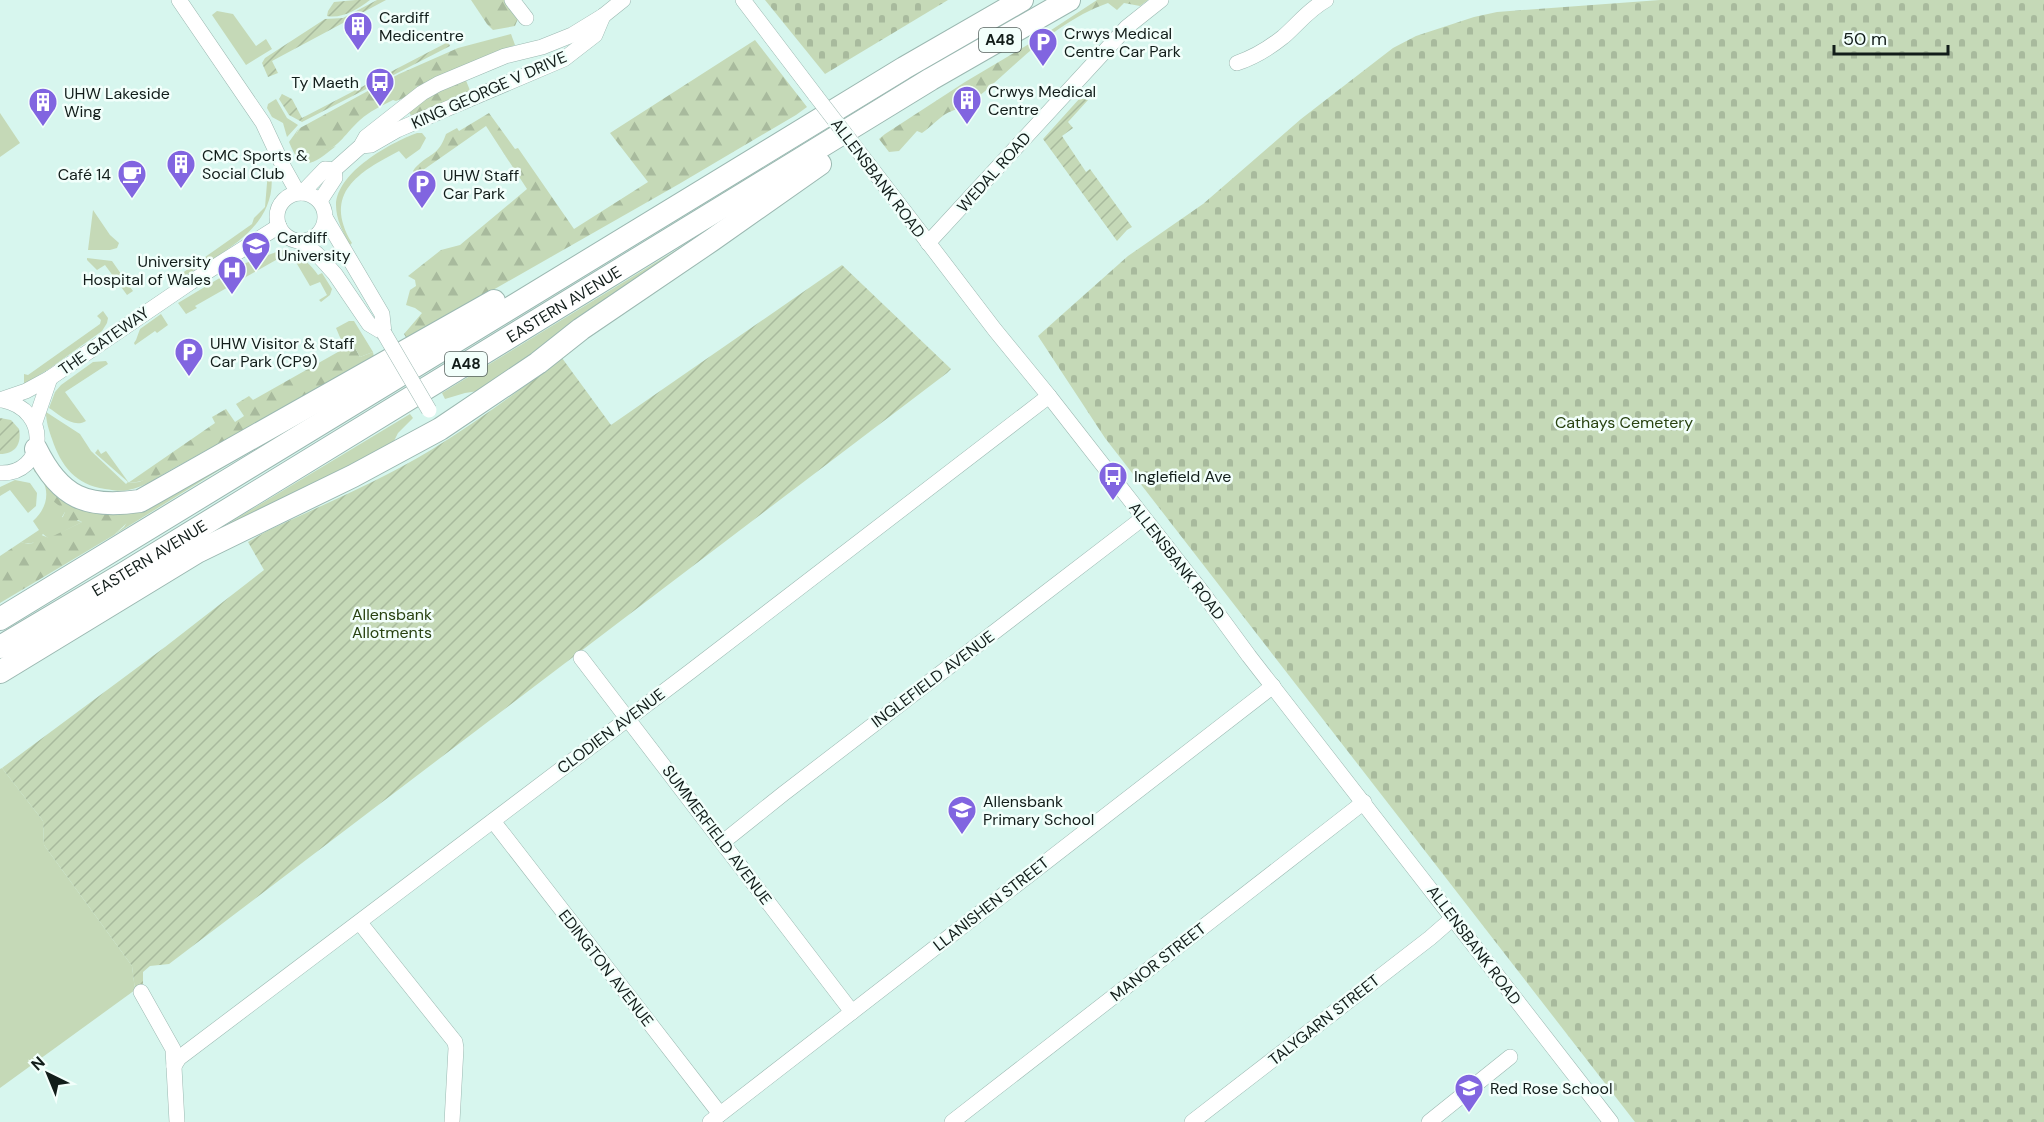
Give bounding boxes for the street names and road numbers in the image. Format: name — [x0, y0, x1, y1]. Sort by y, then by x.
road number: A48 — [979, 28, 1021, 52]
street label: KING GEORGE V DRIVE — [408, 46, 570, 134]
street label: ALLENSBANK ROAD — [826, 114, 930, 242]
street label: WEDAL ROAD — [952, 128, 1036, 216]
street label: EASTERN AVENUE — [502, 261, 625, 347]
street label: THE GATEWAY — [55, 302, 153, 380]
road number: A48 — [445, 352, 487, 376]
street label: ALLENSBANK ROAD — [1124, 498, 1230, 624]
street label: EASTERN AVENUE — [88, 515, 211, 601]
street label: INGLEFIELD AVENUE — [867, 626, 999, 732]
street label: CLODIEN AVENUE — [553, 684, 669, 778]
street label: SUMMERFIELD AVENUE — [658, 761, 776, 909]
street label: LLANISHEN STREET — [929, 852, 1053, 956]
street label: ALLENSBANK ROAD — [1422, 881, 1526, 1009]
street label: EDINGTON AVENUE — [554, 905, 658, 1031]
street label: MANOR STREET — [1106, 918, 1210, 1006]
street label: TALYGARN STREET — [1264, 970, 1384, 1070]

